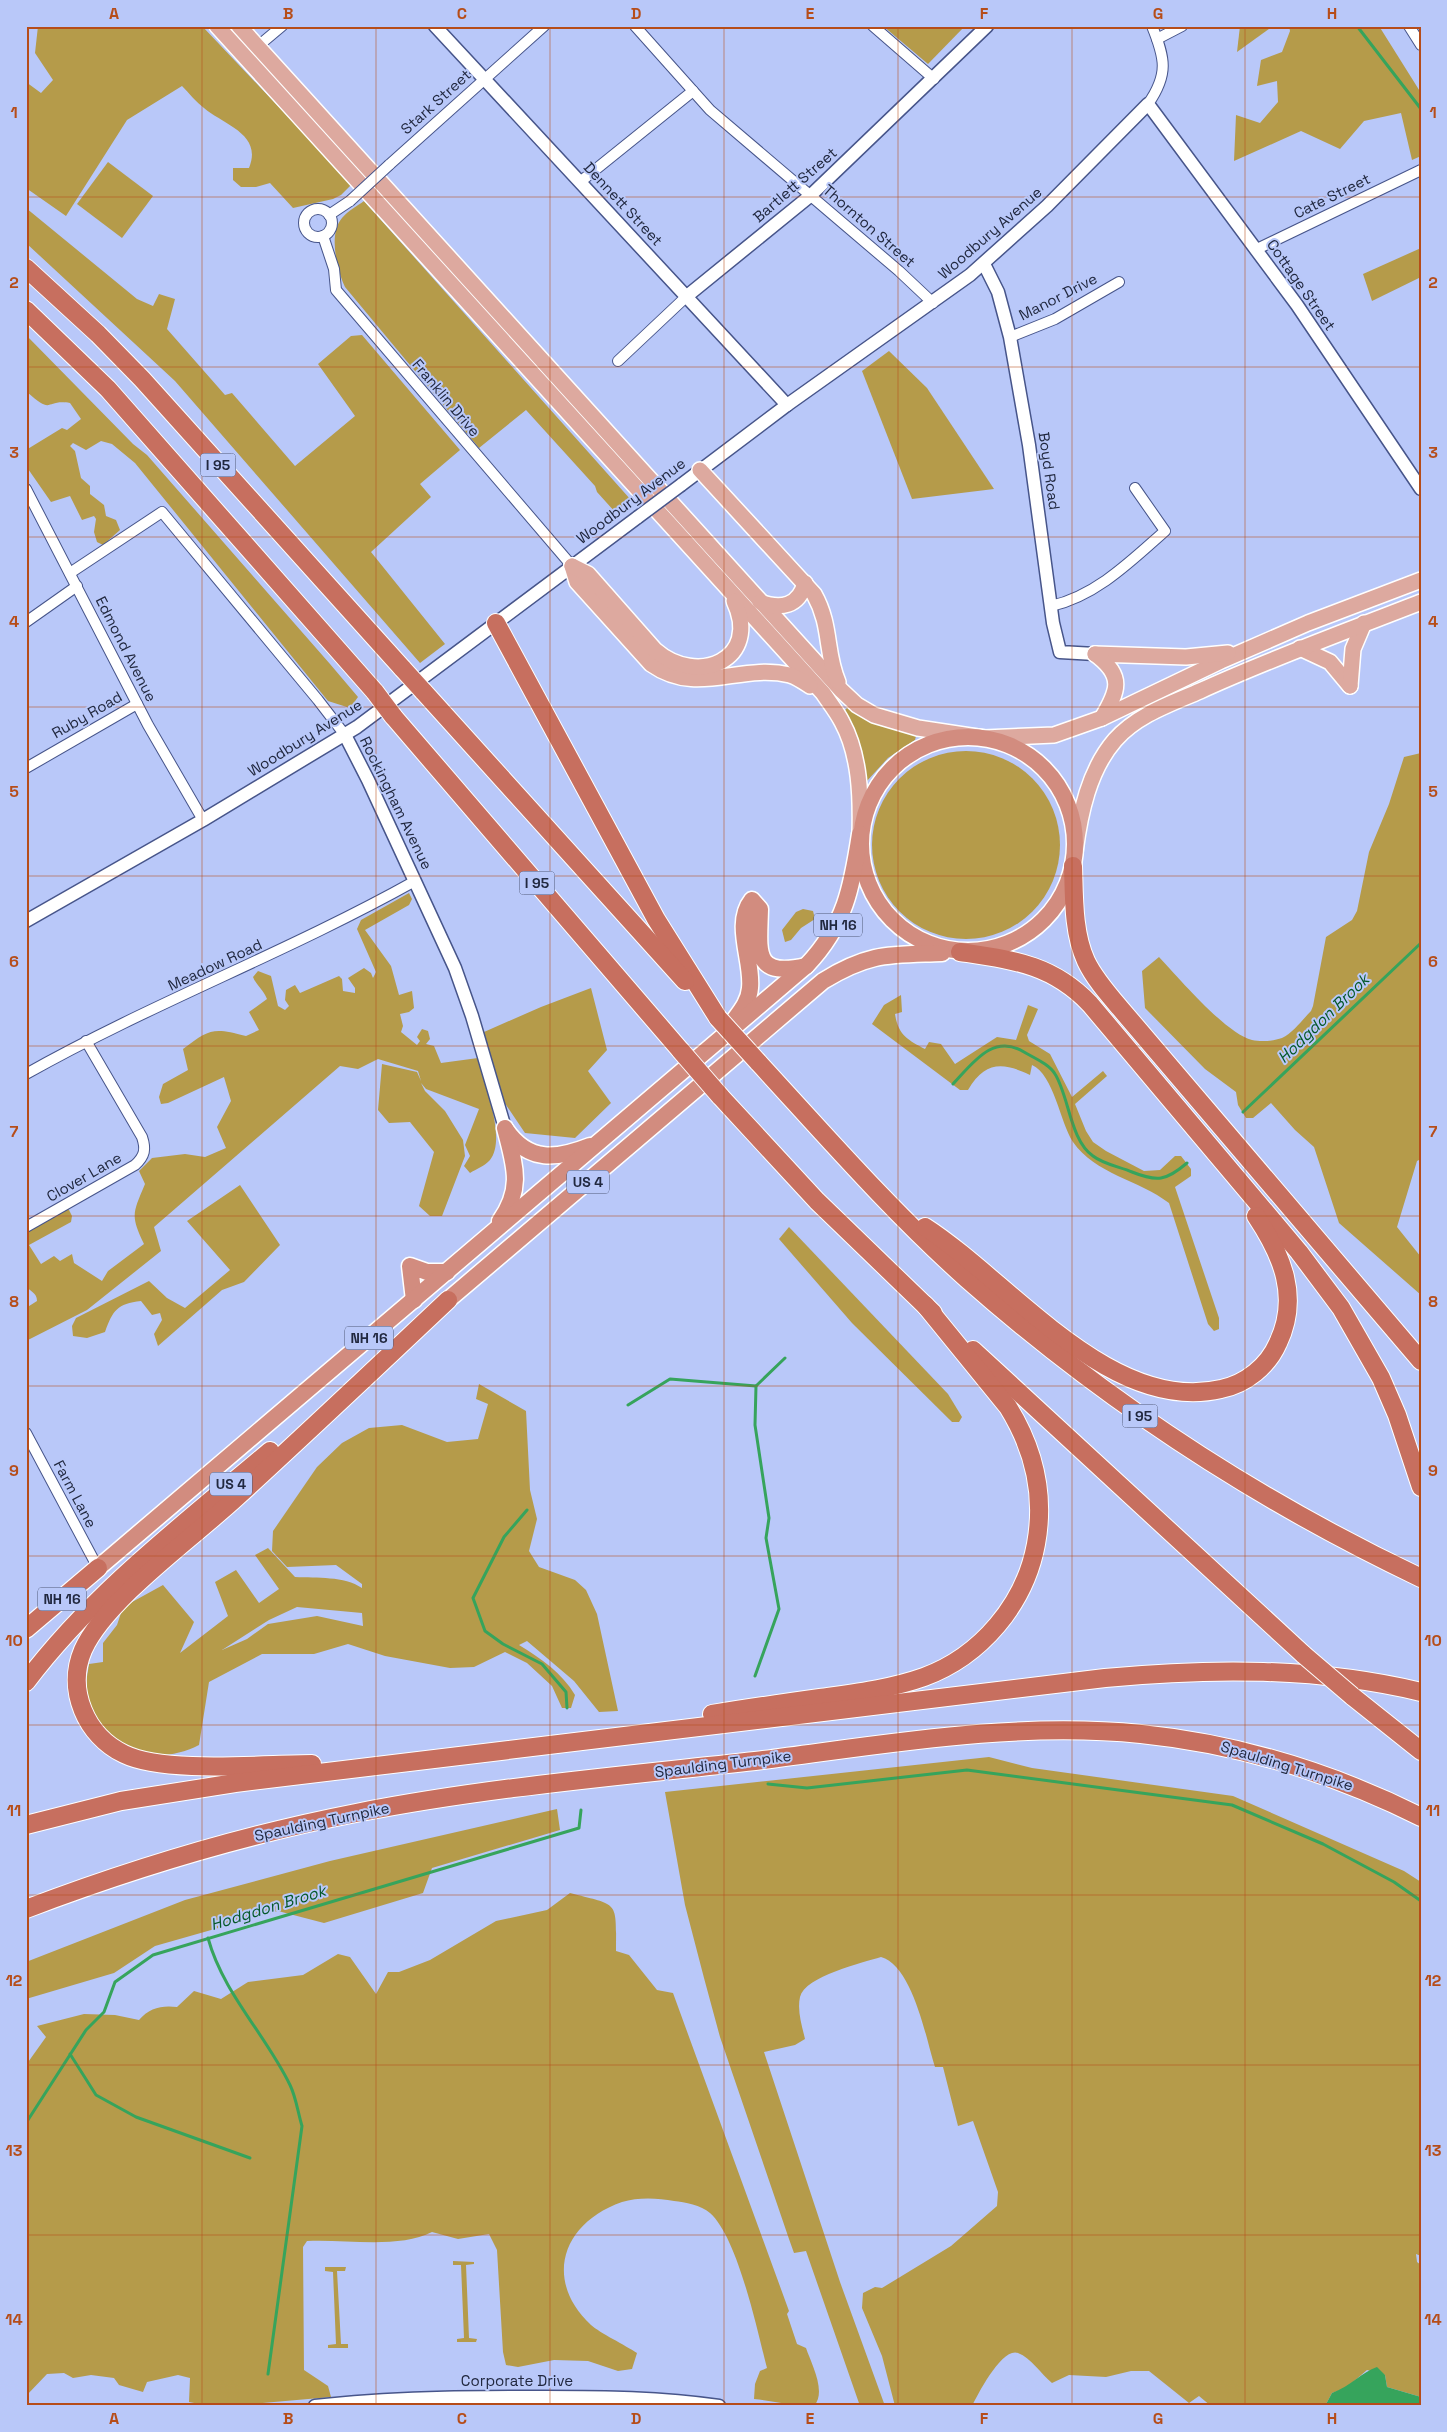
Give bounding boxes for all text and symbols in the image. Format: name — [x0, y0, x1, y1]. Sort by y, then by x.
text: A — [109, 3, 119, 24]
text: B — [283, 3, 293, 24]
text: C — [457, 3, 467, 24]
text: D — [631, 3, 641, 24]
text: E — [806, 3, 815, 24]
text: F — [980, 3, 989, 24]
text: G — [1153, 3, 1163, 24]
text: H — [1327, 3, 1337, 24]
street label: Stark Street — [397, 65, 475, 138]
text: 1 — [10, 102, 18, 123]
text: 1 — [1429, 102, 1437, 123]
street label: Bartlett Street — [749, 143, 841, 226]
street label: Dennett Street — [580, 158, 667, 250]
street label: Cate Street — [1290, 169, 1373, 222]
street label: Thornton Street — [819, 180, 920, 271]
street label: Woodbury Avenue — [934, 182, 1046, 283]
street label: Cottage Street — [1263, 235, 1340, 334]
street label: Manor Drive — [1015, 269, 1100, 324]
text: 2 — [9, 272, 19, 293]
text: 2 — [1428, 272, 1438, 293]
street label: Franklin Drive — [408, 355, 485, 441]
street label: Boyd Road — [1035, 431, 1064, 511]
text: 3 — [9, 442, 19, 463]
text: 3 — [1428, 442, 1438, 463]
street label: Woodbury Avenue — [572, 453, 689, 548]
road number: I 95 — [200, 454, 236, 476]
street label: Edmond Avenue — [92, 593, 161, 705]
text: 4 — [9, 611, 19, 632]
text: 4 — [1428, 611, 1438, 632]
street label: Ruby Road — [48, 687, 125, 742]
street label: Woodbury Avenue — [244, 695, 366, 780]
street label: Rockingham Avenue — [356, 733, 437, 872]
text: 5 — [9, 781, 19, 802]
text: 5 — [1428, 781, 1438, 802]
road number: I 95 — [520, 871, 554, 894]
road number: NH 16 — [814, 914, 862, 936]
street label: Meadow Road — [165, 934, 265, 995]
text: 6 — [9, 951, 19, 972]
text: 6 — [1428, 951, 1438, 972]
water label: Hodgdon Brook — [1273, 968, 1375, 1068]
text: 7 — [10, 1121, 19, 1142]
text: 7 — [1429, 1121, 1438, 1142]
street label: Clover Lane — [43, 1147, 125, 1206]
road number: US 4 — [567, 1170, 609, 1194]
text: 8 — [9, 1291, 19, 1312]
text: 8 — [1428, 1291, 1438, 1312]
road number: NH 16 — [345, 1326, 393, 1350]
road number: I 95 — [1122, 1404, 1158, 1428]
street label: Farm Lane — [50, 1457, 101, 1531]
text: 9 — [9, 1460, 19, 1481]
text: 9 — [1428, 1460, 1438, 1481]
road number: US 4 — [210, 1472, 252, 1496]
road number: NH 16 — [38, 1588, 86, 1610]
text: 10 — [5, 1630, 23, 1651]
text: 10 — [1424, 1630, 1442, 1651]
street label: Spaulding Turnpike — [1219, 1736, 1356, 1795]
street label: Spaulding Turnpike — [654, 1746, 792, 1781]
street label: Spaulding Turnpike — [253, 1798, 391, 1845]
text: 11 — [7, 1800, 21, 1821]
text: 11 — [1426, 1800, 1440, 1821]
water label: Hodgdon Brook — [208, 1879, 331, 1935]
text: 12 — [6, 1970, 22, 1991]
text: 12 — [1425, 1970, 1441, 1991]
text: 13 — [6, 2140, 23, 2161]
text: 13 — [1425, 2140, 1442, 2161]
text: 14 — [5, 2309, 23, 2330]
text: 14 — [1424, 2309, 1442, 2330]
street label: Corporate Drive — [461, 2371, 573, 2390]
text: A — [109, 2408, 119, 2429]
text: B — [283, 2408, 293, 2429]
text: C — [457, 2408, 467, 2429]
text: D — [631, 2408, 641, 2429]
text: E — [806, 2408, 815, 2429]
text: F — [980, 2408, 989, 2429]
text: G — [1153, 2408, 1163, 2429]
text: H — [1327, 2408, 1337, 2429]

